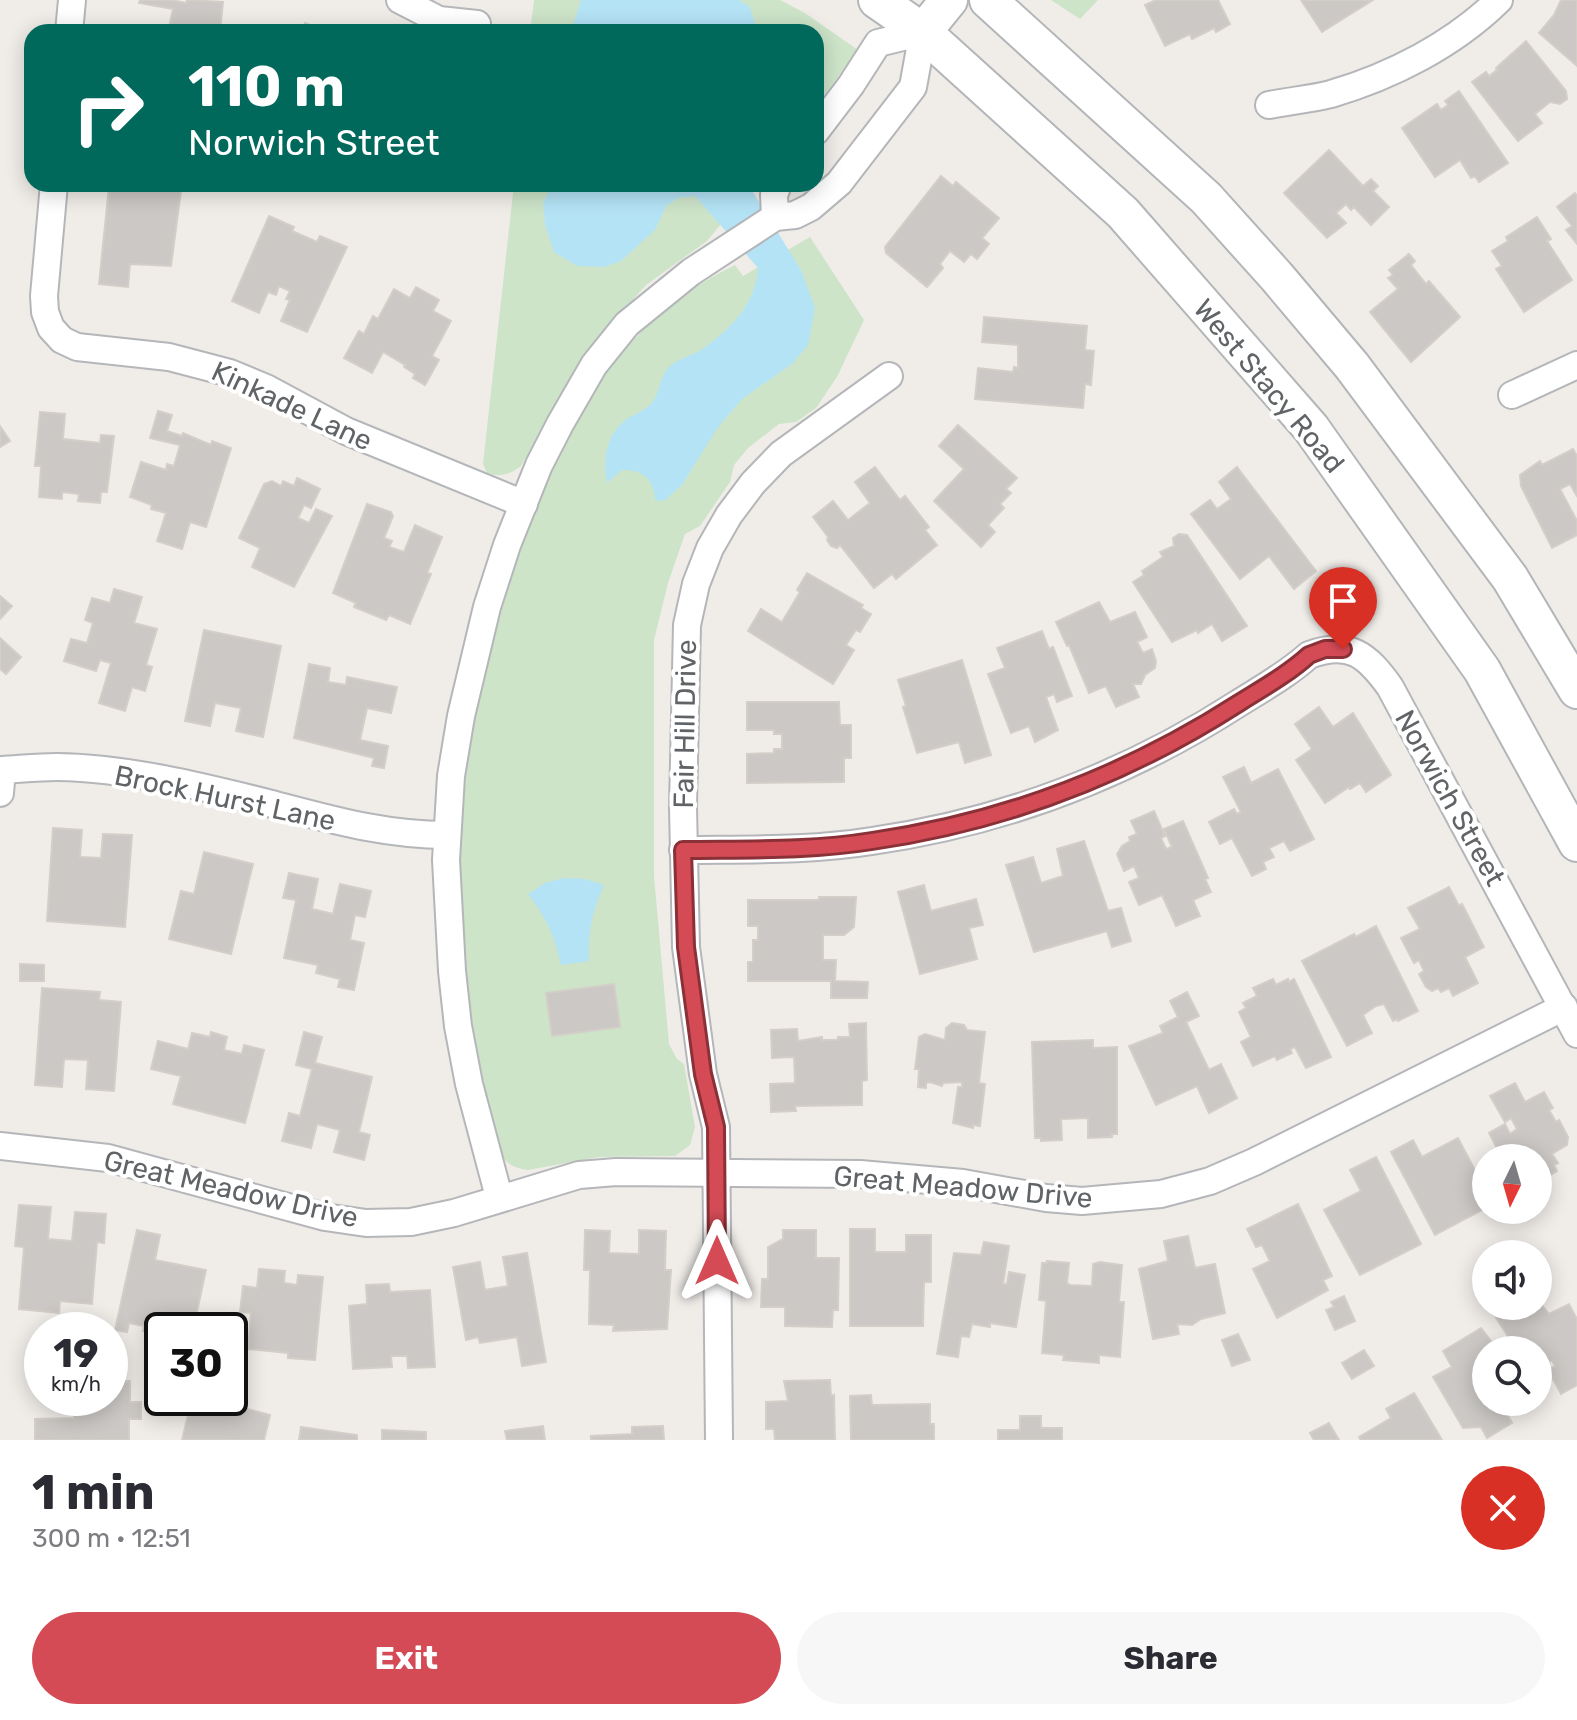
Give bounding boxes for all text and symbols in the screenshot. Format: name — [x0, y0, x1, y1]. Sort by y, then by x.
text: 110 m — [188, 54, 345, 120]
icon: right — [56, 56, 160, 160]
text: Norwich Street — [188, 121, 440, 164]
street label: West Stacy Road — [1187, 293, 1351, 479]
street label: Kinkade Lane — [207, 354, 377, 458]
pin — [1309, 567, 1377, 649]
icon: arrive — [1321, 579, 1365, 623]
street label: Fair Hill Drive — [667, 639, 703, 809]
street label: Norwich Street — [1388, 704, 1512, 892]
street label: Brock Hurst Lane — [111, 758, 339, 838]
street label: Great Meadow Drive — [101, 1144, 361, 1234]
north arrow — [1472, 1144, 1552, 1224]
map controls — [1472, 1144, 1552, 1416]
street label: Great Meadow Drive — [832, 1159, 1094, 1215]
position arrow — [675, 1219, 759, 1303]
button: sound — [1472, 1240, 1552, 1320]
speed limit sign: 30 — [144, 1312, 248, 1416]
text: 19 — [53, 1330, 99, 1377]
button: search — [1472, 1336, 1552, 1416]
text: km/h — [51, 1372, 101, 1396]
text: 1 min — [32, 1464, 155, 1521]
button: close — [1461, 1466, 1545, 1550]
text: 300 m · 12:51 — [32, 1523, 191, 1554]
button: Exit — [32, 1612, 781, 1704]
button: Share — [797, 1612, 1545, 1704]

